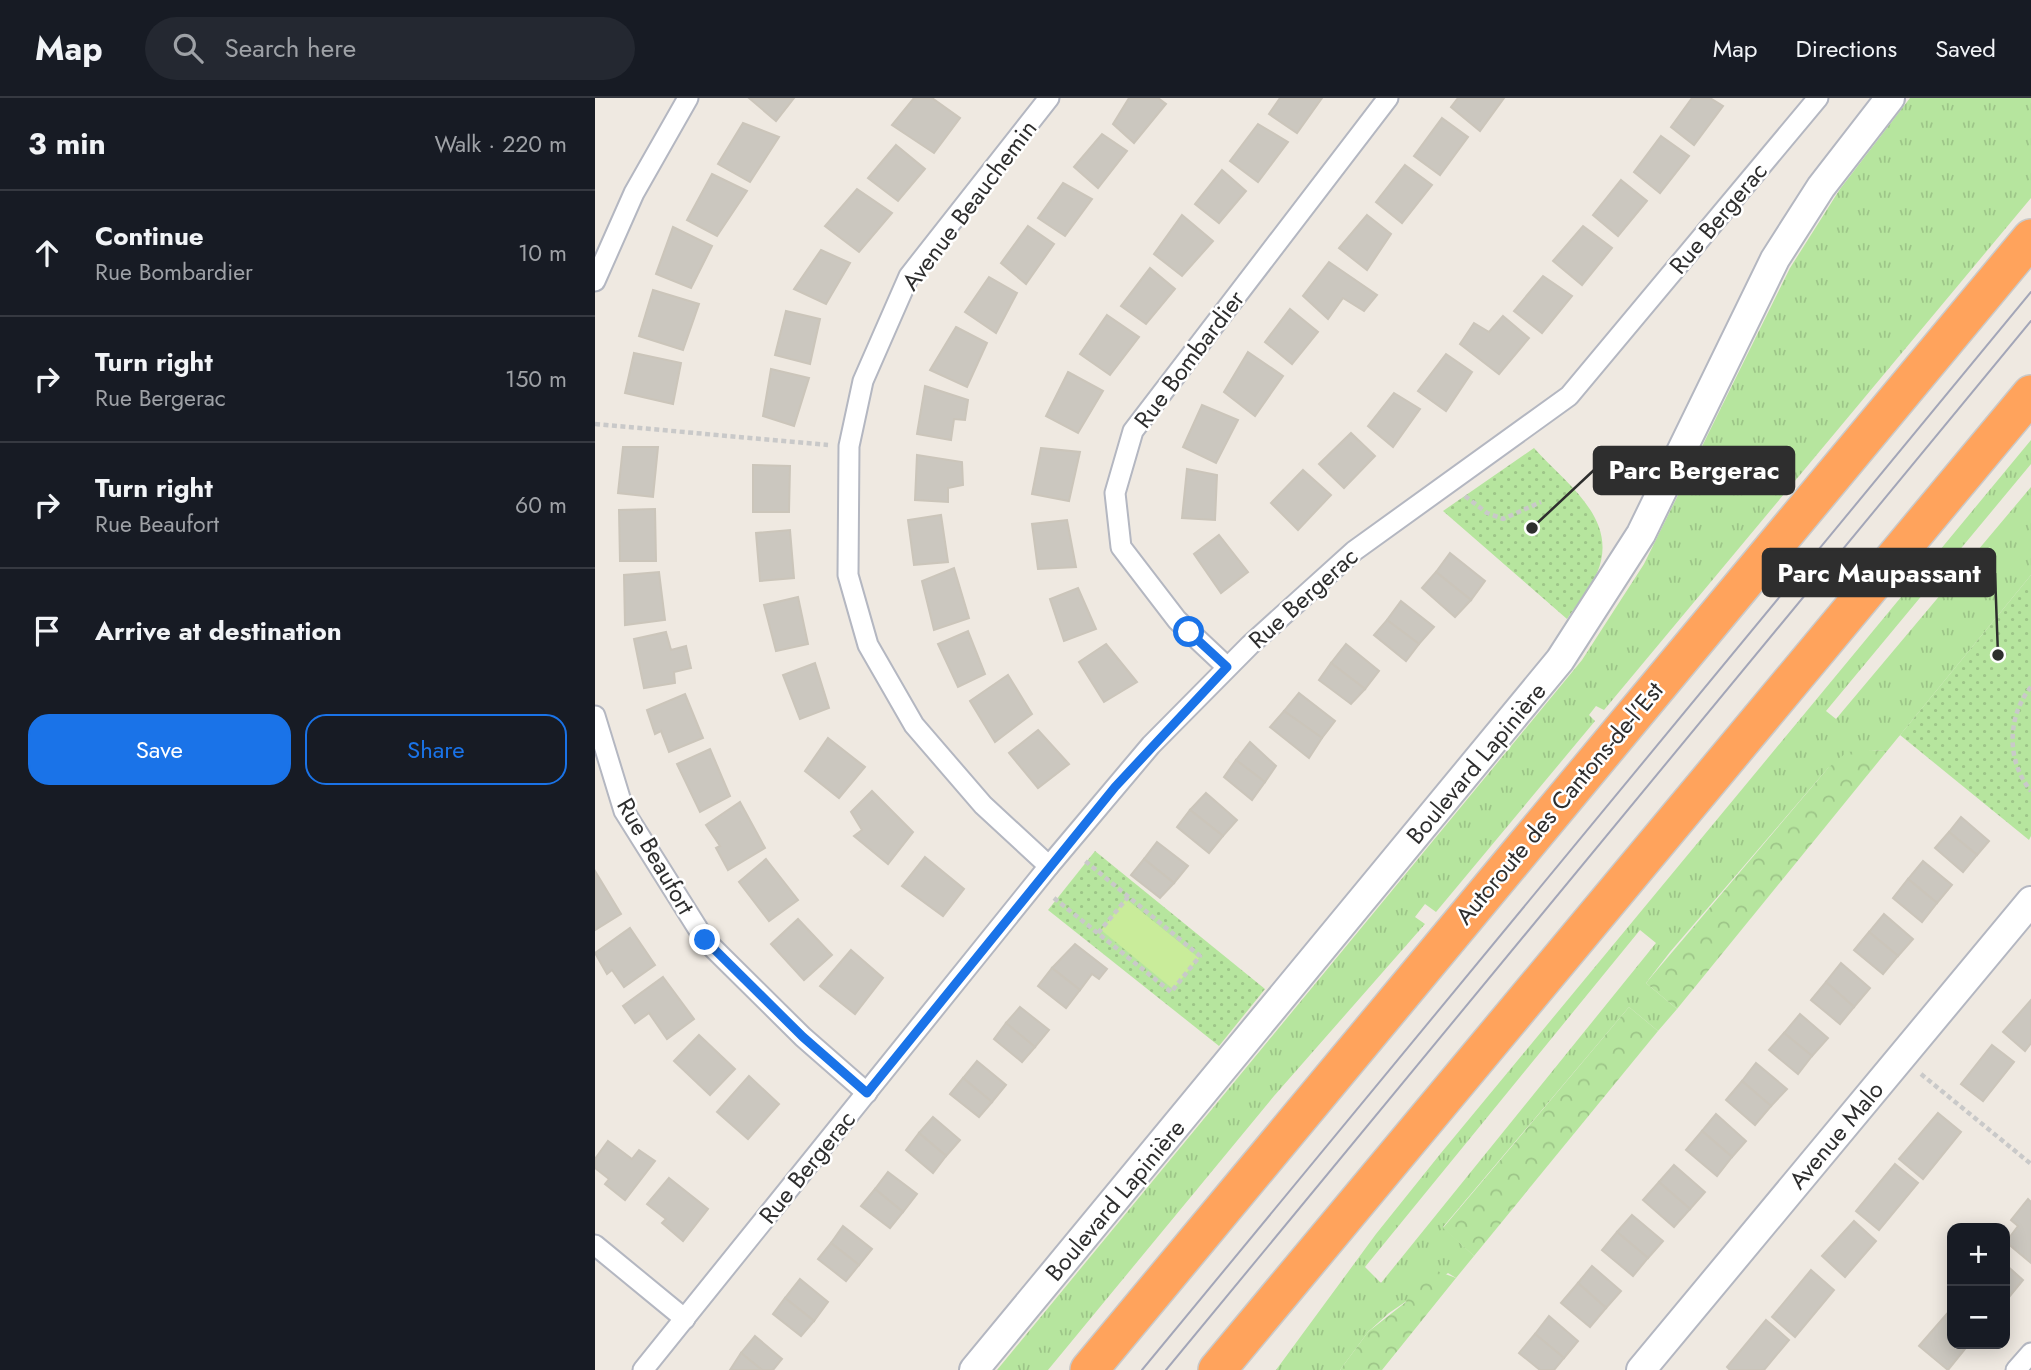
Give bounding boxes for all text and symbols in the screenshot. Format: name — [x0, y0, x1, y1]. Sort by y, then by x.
search box — [145, 17, 635, 80]
text: Map — [35, 25, 103, 72]
icon: search — [169, 29, 207, 67]
text: Search here — [225, 29, 356, 67]
text: Map — [1713, 31, 1758, 66]
text: Directions — [1796, 31, 1897, 66]
text: Saved — [1935, 31, 1996, 66]
street label: Avenue Beauchemin — [893, 112, 1045, 298]
text: 3 min — [28, 122, 106, 165]
text: Walk · 220 m — [435, 127, 567, 161]
street label: Rue Bergerac — [1661, 154, 1775, 282]
text: Continue — [95, 217, 204, 255]
icon: ahead — [28, 234, 66, 272]
text: 10 m — [518, 236, 567, 270]
text: Rue Bombardier — [95, 255, 253, 289]
street label: Rue Bombardier — [1125, 282, 1253, 435]
text: Turn right — [95, 343, 213, 381]
icon: right — [28, 360, 66, 398]
text: 150 m — [505, 362, 567, 396]
text: Rue Bergerac — [95, 381, 226, 415]
callout: Parc Bergerac — [1594, 447, 1794, 494]
text: Parc Bergerac — [1608, 451, 1780, 489]
text: Turn right — [95, 469, 213, 507]
icon: right — [28, 486, 66, 524]
text: 60 m — [515, 488, 567, 522]
text: Rue Beaufort — [95, 507, 219, 541]
street label: Rue Bergerac — [1241, 539, 1365, 657]
callout: Parc Maupassant — [1763, 549, 1995, 596]
text: Parc Maupassant — [1777, 554, 1981, 592]
icon: arrive — [28, 612, 66, 650]
text: Arrive at destination — [95, 612, 342, 650]
route start — [1173, 616, 1204, 647]
street label: Autoroute des Cantons-de-l'Est — [1447, 674, 1671, 932]
street label: Boulevard Lapinière — [1398, 675, 1554, 851]
button: Save — [28, 714, 291, 785]
button: Share — [305, 714, 567, 785]
street label: Rue Beaufort — [608, 791, 704, 921]
route end — [689, 924, 720, 955]
street label: Avenue Malo — [1780, 1073, 1892, 1197]
street label: Rue Bergerac — [750, 1103, 864, 1231]
street label: Boulevard Lapinière — [1037, 1112, 1193, 1288]
map controls — [1947, 1223, 2010, 1349]
button: + — [1947, 1223, 2010, 1286]
button: − — [1947, 1286, 2010, 1349]

